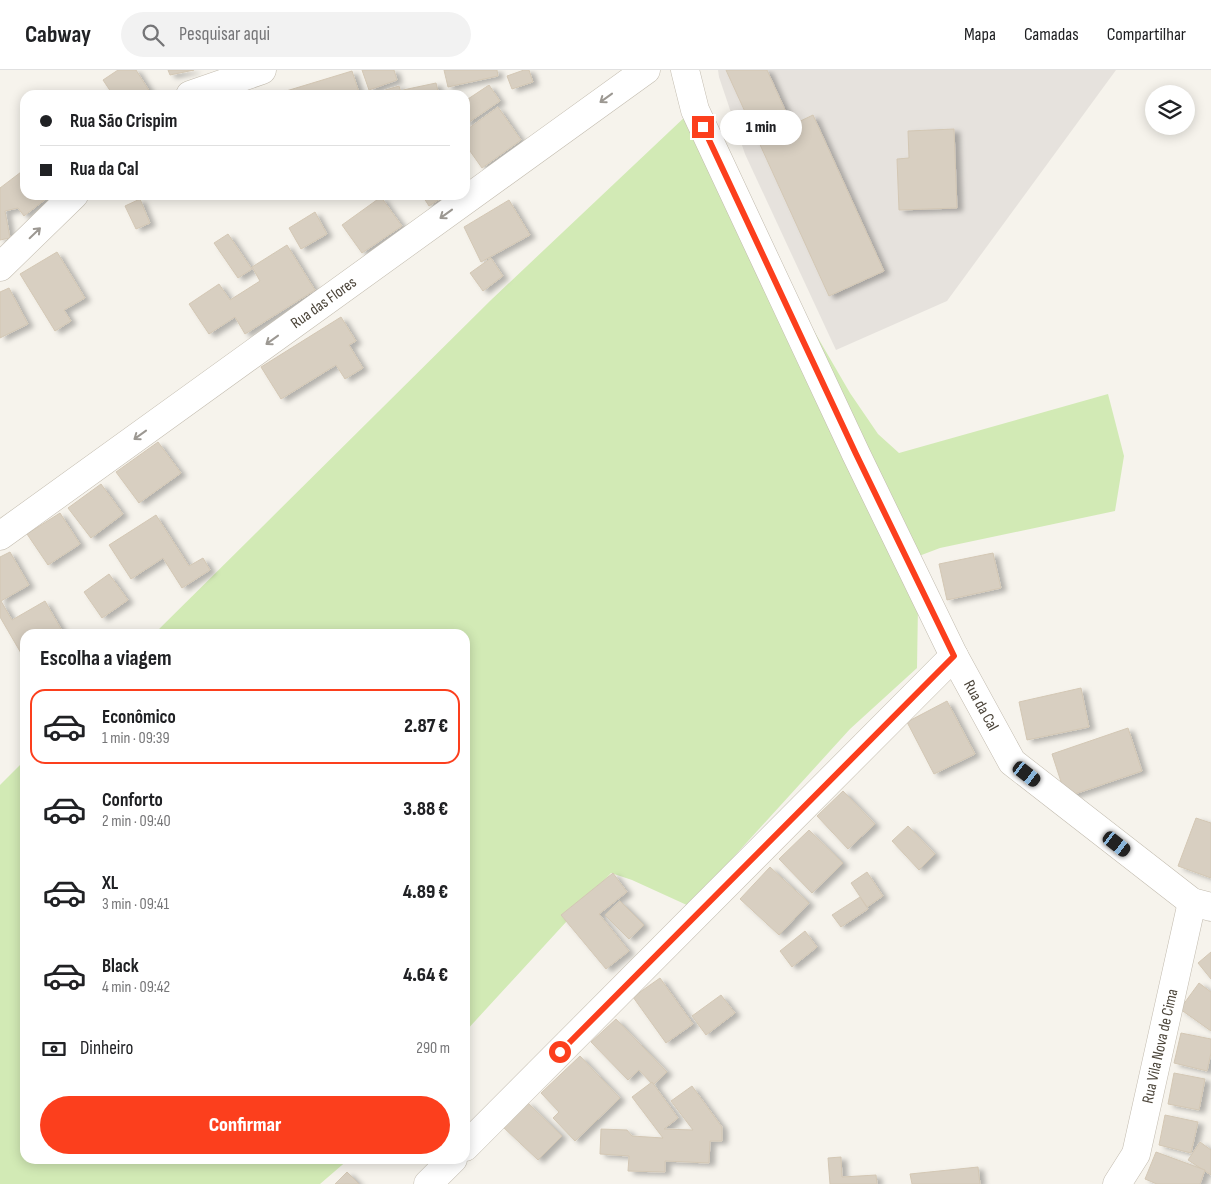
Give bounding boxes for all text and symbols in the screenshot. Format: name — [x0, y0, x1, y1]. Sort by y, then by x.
search box — [121, 12, 471, 57]
text: Cabway — [25, 20, 91, 49]
icon: search — [139, 21, 167, 49]
text: Pesquisar aqui — [179, 23, 270, 46]
text: Mapa — [964, 24, 996, 45]
text: Camadas — [1024, 24, 1079, 45]
text: Compartilhar — [1107, 24, 1186, 45]
map controls — [1145, 85, 1195, 135]
button: layers — [1145, 85, 1195, 135]
one-way arrow — [600, 93, 613, 104]
text: Rua São Crispim — [70, 110, 177, 133]
callout: 1 min — [720, 110, 803, 144]
route end — [692, 116, 714, 138]
text: 1 min — [746, 118, 776, 137]
text: Rua da Cal — [70, 158, 138, 181]
one-way arrow — [439, 209, 453, 219]
one-way arrow — [29, 227, 41, 239]
street label: Rua das Flores — [287, 272, 360, 333]
one-way arrow — [265, 335, 279, 345]
one-way arrow — [134, 430, 147, 441]
text: Escolha a viagem — [40, 645, 172, 672]
street label: Rua da Cal — [960, 677, 1003, 734]
icon: car — [42, 704, 87, 749]
text: Econômico — [102, 706, 176, 729]
text: 2.87 € — [404, 715, 448, 738]
text: 1 min · 09:39 — [102, 729, 170, 748]
car — [1010, 759, 1043, 789]
icon: car — [42, 787, 87, 832]
text: Conforto — [102, 789, 163, 812]
text: 3.88 € — [403, 798, 448, 821]
text: 2 min · 09:40 — [102, 812, 171, 831]
car — [1100, 829, 1133, 859]
icon: car — [42, 870, 87, 915]
text: XL — [102, 872, 118, 895]
text: 4.89 € — [403, 881, 448, 904]
text: 3 min · 09:41 — [102, 895, 169, 914]
icon: car — [42, 953, 87, 998]
text: Black — [102, 955, 139, 978]
text: 4.64 € — [403, 964, 448, 987]
text: 4 min · 09:42 — [102, 978, 170, 997]
street label: Rua Vila Nova de Cima — [1138, 987, 1182, 1105]
icon: cash — [40, 1035, 68, 1063]
text: Dinheiro — [80, 1037, 133, 1060]
text: 290 m — [416, 1039, 450, 1058]
route start — [549, 1041, 571, 1063]
button: Confirmar — [40, 1096, 450, 1154]

